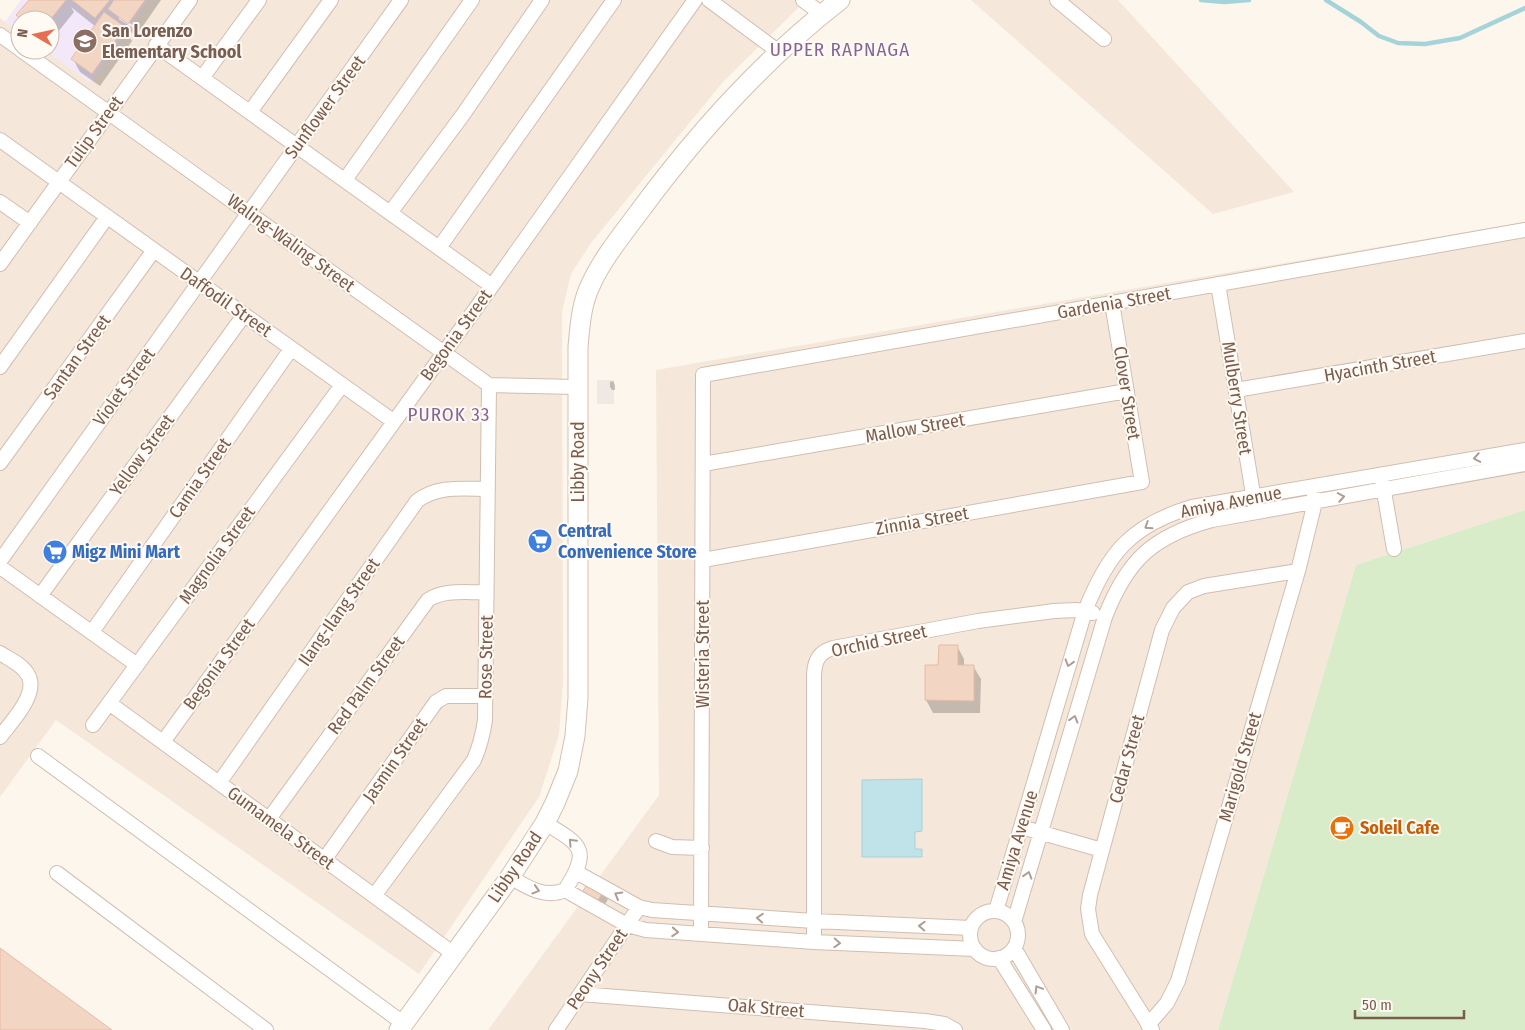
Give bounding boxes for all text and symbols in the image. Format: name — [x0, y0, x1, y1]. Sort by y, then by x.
north arrow — [10, 10, 60, 60]
place label: San Lorenzo Elementary School — [102, 20, 241, 63]
text: N — [14, 28, 32, 39]
school or university icon: San Lorenzo Elementary School — [72, 28, 98, 54]
district label: UPPER RAPNAGA — [770, 38, 910, 61]
street label: Sunflower Street — [280, 51, 370, 163]
street label: Tulip Street — [60, 91, 128, 173]
street label: Waling-Waling Street — [223, 189, 359, 297]
street label: Daffodil Street — [176, 262, 276, 342]
street label: Gardenia Street — [1056, 282, 1173, 324]
street label: Begonia Street — [415, 285, 497, 385]
street label: Santan Street — [39, 310, 115, 404]
street label: Mulberry Street — [1217, 340, 1257, 456]
street label: Violet Street — [88, 344, 160, 430]
street label: Clover Street — [1109, 345, 1145, 442]
street label: Hyacinth Street — [1322, 345, 1438, 387]
district label: PUROK 33 — [408, 403, 490, 426]
street label: Mallow Street — [864, 408, 967, 448]
street label: Yellow Street — [105, 410, 179, 500]
street label: Libby Road — [567, 421, 589, 503]
street label: Camia Street — [164, 433, 236, 523]
one-way arrow — [1473, 453, 1481, 463]
street label: Amiya Avenue — [1178, 481, 1284, 523]
one-way arrow — [1337, 493, 1345, 503]
street label: Magnolia Street — [174, 502, 260, 608]
street label: Zinnia Street — [874, 502, 970, 540]
place label: Central Convenience Store — [558, 520, 697, 563]
one-way arrow — [1144, 520, 1153, 530]
supermarket icon: Central Convenience Store — [527, 528, 553, 554]
supermarket icon: Migz Mini Mart — [42, 539, 68, 565]
place label: Migz Mini Mart — [72, 541, 181, 563]
street label: Ilang-Ilang Street — [293, 553, 385, 670]
street label: Wisteria Street — [692, 600, 714, 708]
street label: Begonia Street — [178, 614, 260, 714]
street label: Rose Street — [474, 615, 498, 699]
street label: Orchid Street — [829, 620, 929, 662]
street label: Red Palm Street — [323, 631, 409, 739]
one-way arrow — [1065, 658, 1075, 666]
street label: Marigold Street — [1214, 710, 1266, 824]
street label: Cedar Street — [1105, 712, 1149, 806]
street label: Jasmin Street — [358, 714, 432, 806]
one-way arrow — [1069, 716, 1079, 724]
street label: Gumamela Street — [223, 782, 339, 874]
street label: Amiya Avenue — [991, 788, 1043, 892]
cafe icon: Soleil Cafe — [1329, 815, 1355, 841]
place label: Soleil Cafe — [1360, 817, 1439, 839]
street label: Libby Road — [483, 827, 547, 907]
one-way arrow — [569, 839, 578, 848]
one-way arrow — [1022, 871, 1032, 880]
one-way arrow — [532, 884, 540, 894]
one-way arrow — [614, 891, 623, 901]
one-way arrow — [756, 912, 764, 923]
one-way arrow — [918, 921, 926, 932]
street label: Peony Street — [562, 924, 632, 1014]
one-way arrow — [671, 926, 679, 937]
one-way arrow — [834, 937, 842, 948]
one-way arrow — [1035, 985, 1045, 994]
scale bar — [1355, 988, 1464, 1020]
street label: Oak Street — [727, 994, 805, 1022]
text: 50 m — [1362, 996, 1392, 1014]

